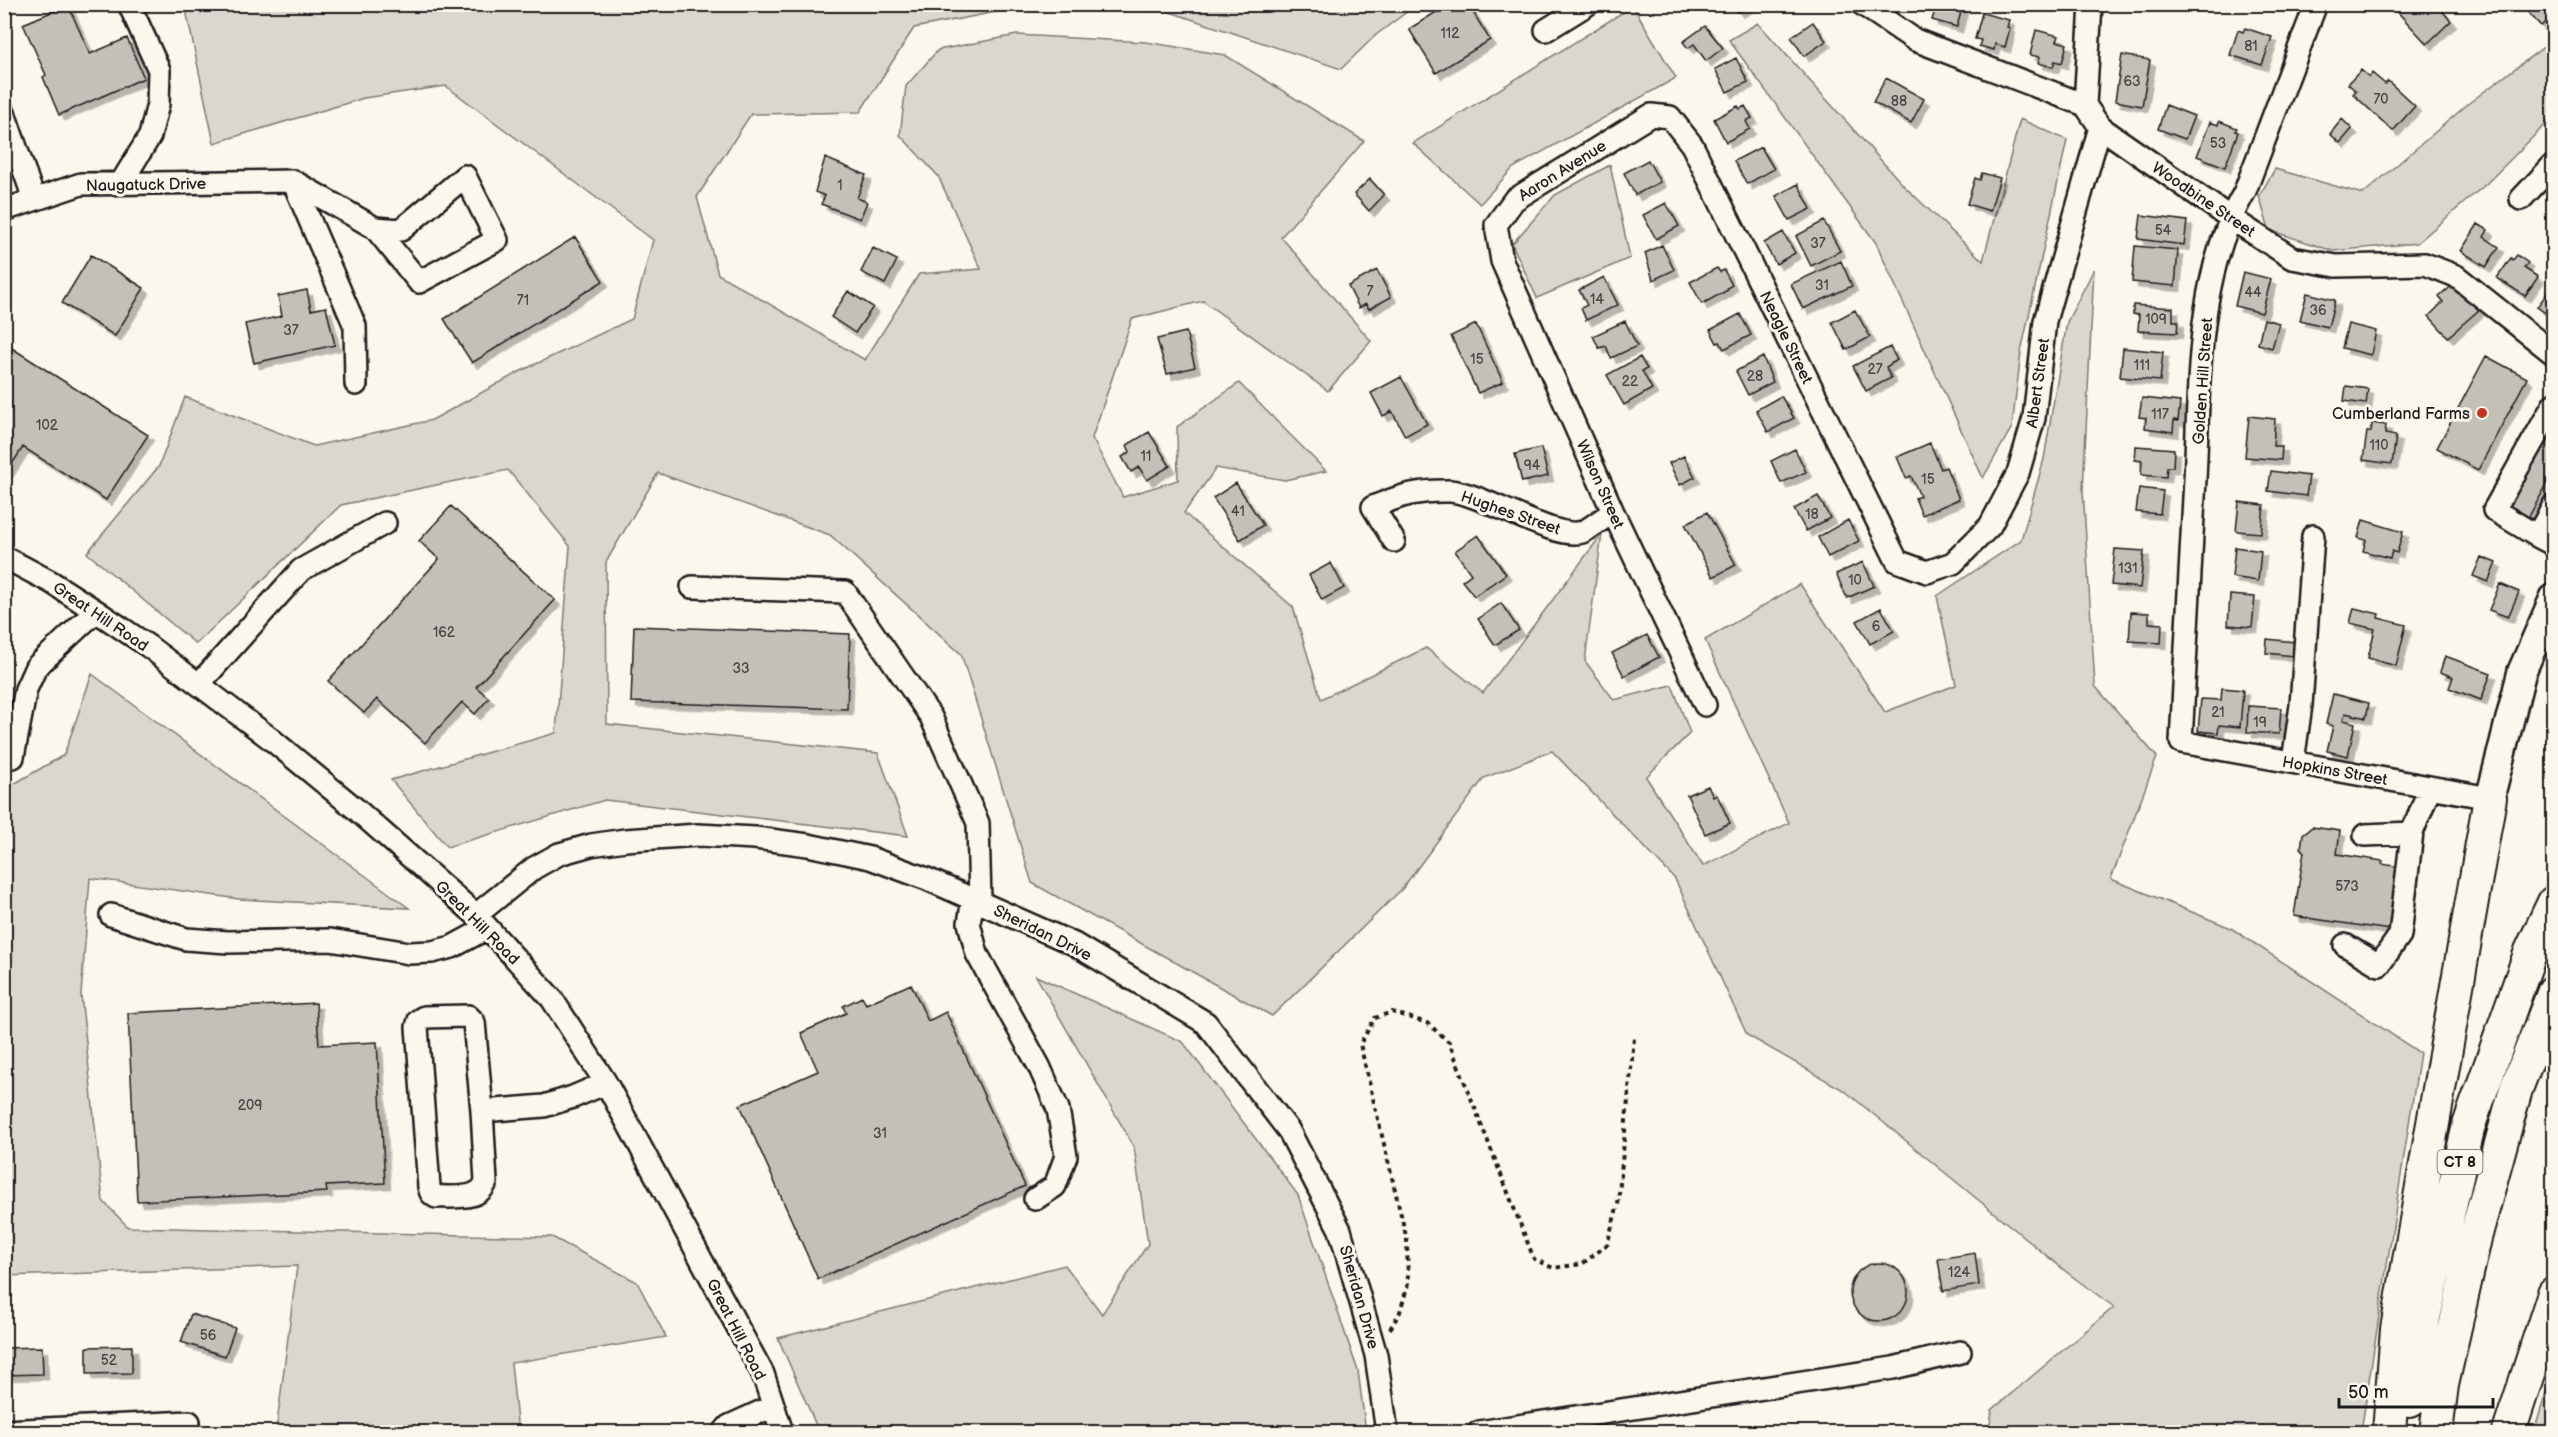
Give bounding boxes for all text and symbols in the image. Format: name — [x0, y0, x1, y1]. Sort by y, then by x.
house number: 112 — [1440, 25, 1460, 42]
house number: 81 — [2244, 38, 2258, 55]
house number: 63 — [2123, 73, 2141, 90]
house number: 70 — [2373, 91, 2389, 108]
house number: 88 — [1891, 93, 1907, 110]
house number: 53 — [2210, 135, 2226, 152]
street label: Aaron Avenue — [1515, 136, 1611, 206]
street label: Woodbine Street — [2148, 159, 2258, 242]
street label: Naugatuck Drive — [86, 175, 207, 196]
house number: 1 — [837, 177, 843, 194]
house number: 54 — [2155, 222, 2172, 239]
house number: 37 — [1810, 235, 1826, 252]
house number: 31 — [1815, 277, 1829, 294]
house number: 7 — [1367, 283, 1374, 300]
house number: 44 — [2244, 284, 2262, 301]
street label: Neagle Street — [1755, 288, 1816, 387]
house number: 14 — [1590, 291, 1604, 308]
house number: 71 — [517, 292, 529, 309]
house number: 36 — [2309, 302, 2327, 319]
house number: 109 — [2145, 311, 2167, 328]
street label: Golden Hill Street — [2190, 317, 2217, 445]
house number: 37 — [283, 322, 299, 339]
street label: Albert Street — [2023, 337, 2054, 429]
house number: 15 — [1470, 351, 1484, 368]
house number: 111 — [2134, 357, 2150, 374]
house number: 27 — [1867, 361, 1883, 378]
house number: 28 — [1747, 368, 1763, 385]
house number: 22 — [1622, 373, 1639, 390]
place label: Cumberland Farms — [2332, 405, 2470, 424]
house number: 117 — [2151, 406, 2169, 423]
marker: Cumberland Farms — [2475, 406, 2489, 420]
house number: 102 — [36, 417, 59, 434]
street label: Wilson Street — [1572, 437, 1628, 532]
house number: 110 — [2369, 437, 2389, 454]
house number: 11 — [1141, 448, 1151, 465]
house number: 94 — [1524, 457, 1541, 474]
house number: 15 — [1921, 471, 1935, 488]
street label: Hughes Street — [1458, 487, 1563, 539]
house number: 41 — [1231, 503, 1245, 520]
house number: 18 — [1805, 506, 1819, 523]
house number: 131 — [2118, 560, 2138, 577]
house number: 10 — [1848, 572, 1862, 589]
street label: Great Hill Road — [49, 578, 151, 656]
house number: 6 — [1872, 618, 1881, 635]
house number: 162 — [433, 624, 456, 641]
house number: 33 — [732, 660, 750, 677]
house number: 21 — [2211, 704, 2225, 721]
house number: 19 — [2253, 714, 2267, 731]
street label: Hopkins Street — [2281, 753, 2389, 790]
street label: Great Hill Road — [431, 877, 523, 969]
house number: 573 — [2335, 878, 2359, 895]
street label: Sheridan Drive — [990, 901, 1095, 965]
house number: 209 — [238, 1097, 262, 1114]
house number: 31 — [873, 1125, 887, 1142]
road number: CT 8 — [2438, 1150, 2482, 1174]
street label: Sheridan Drive — [1335, 1243, 1383, 1352]
house number: 124 — [1948, 1264, 1970, 1281]
street label: Great Hill Road — [702, 1276, 769, 1383]
house number: 56 — [200, 1327, 217, 1344]
house number: 52 — [101, 1352, 118, 1369]
scale bar — [2339, 1371, 2494, 1409]
text: 50 m — [2348, 1382, 2389, 1403]

